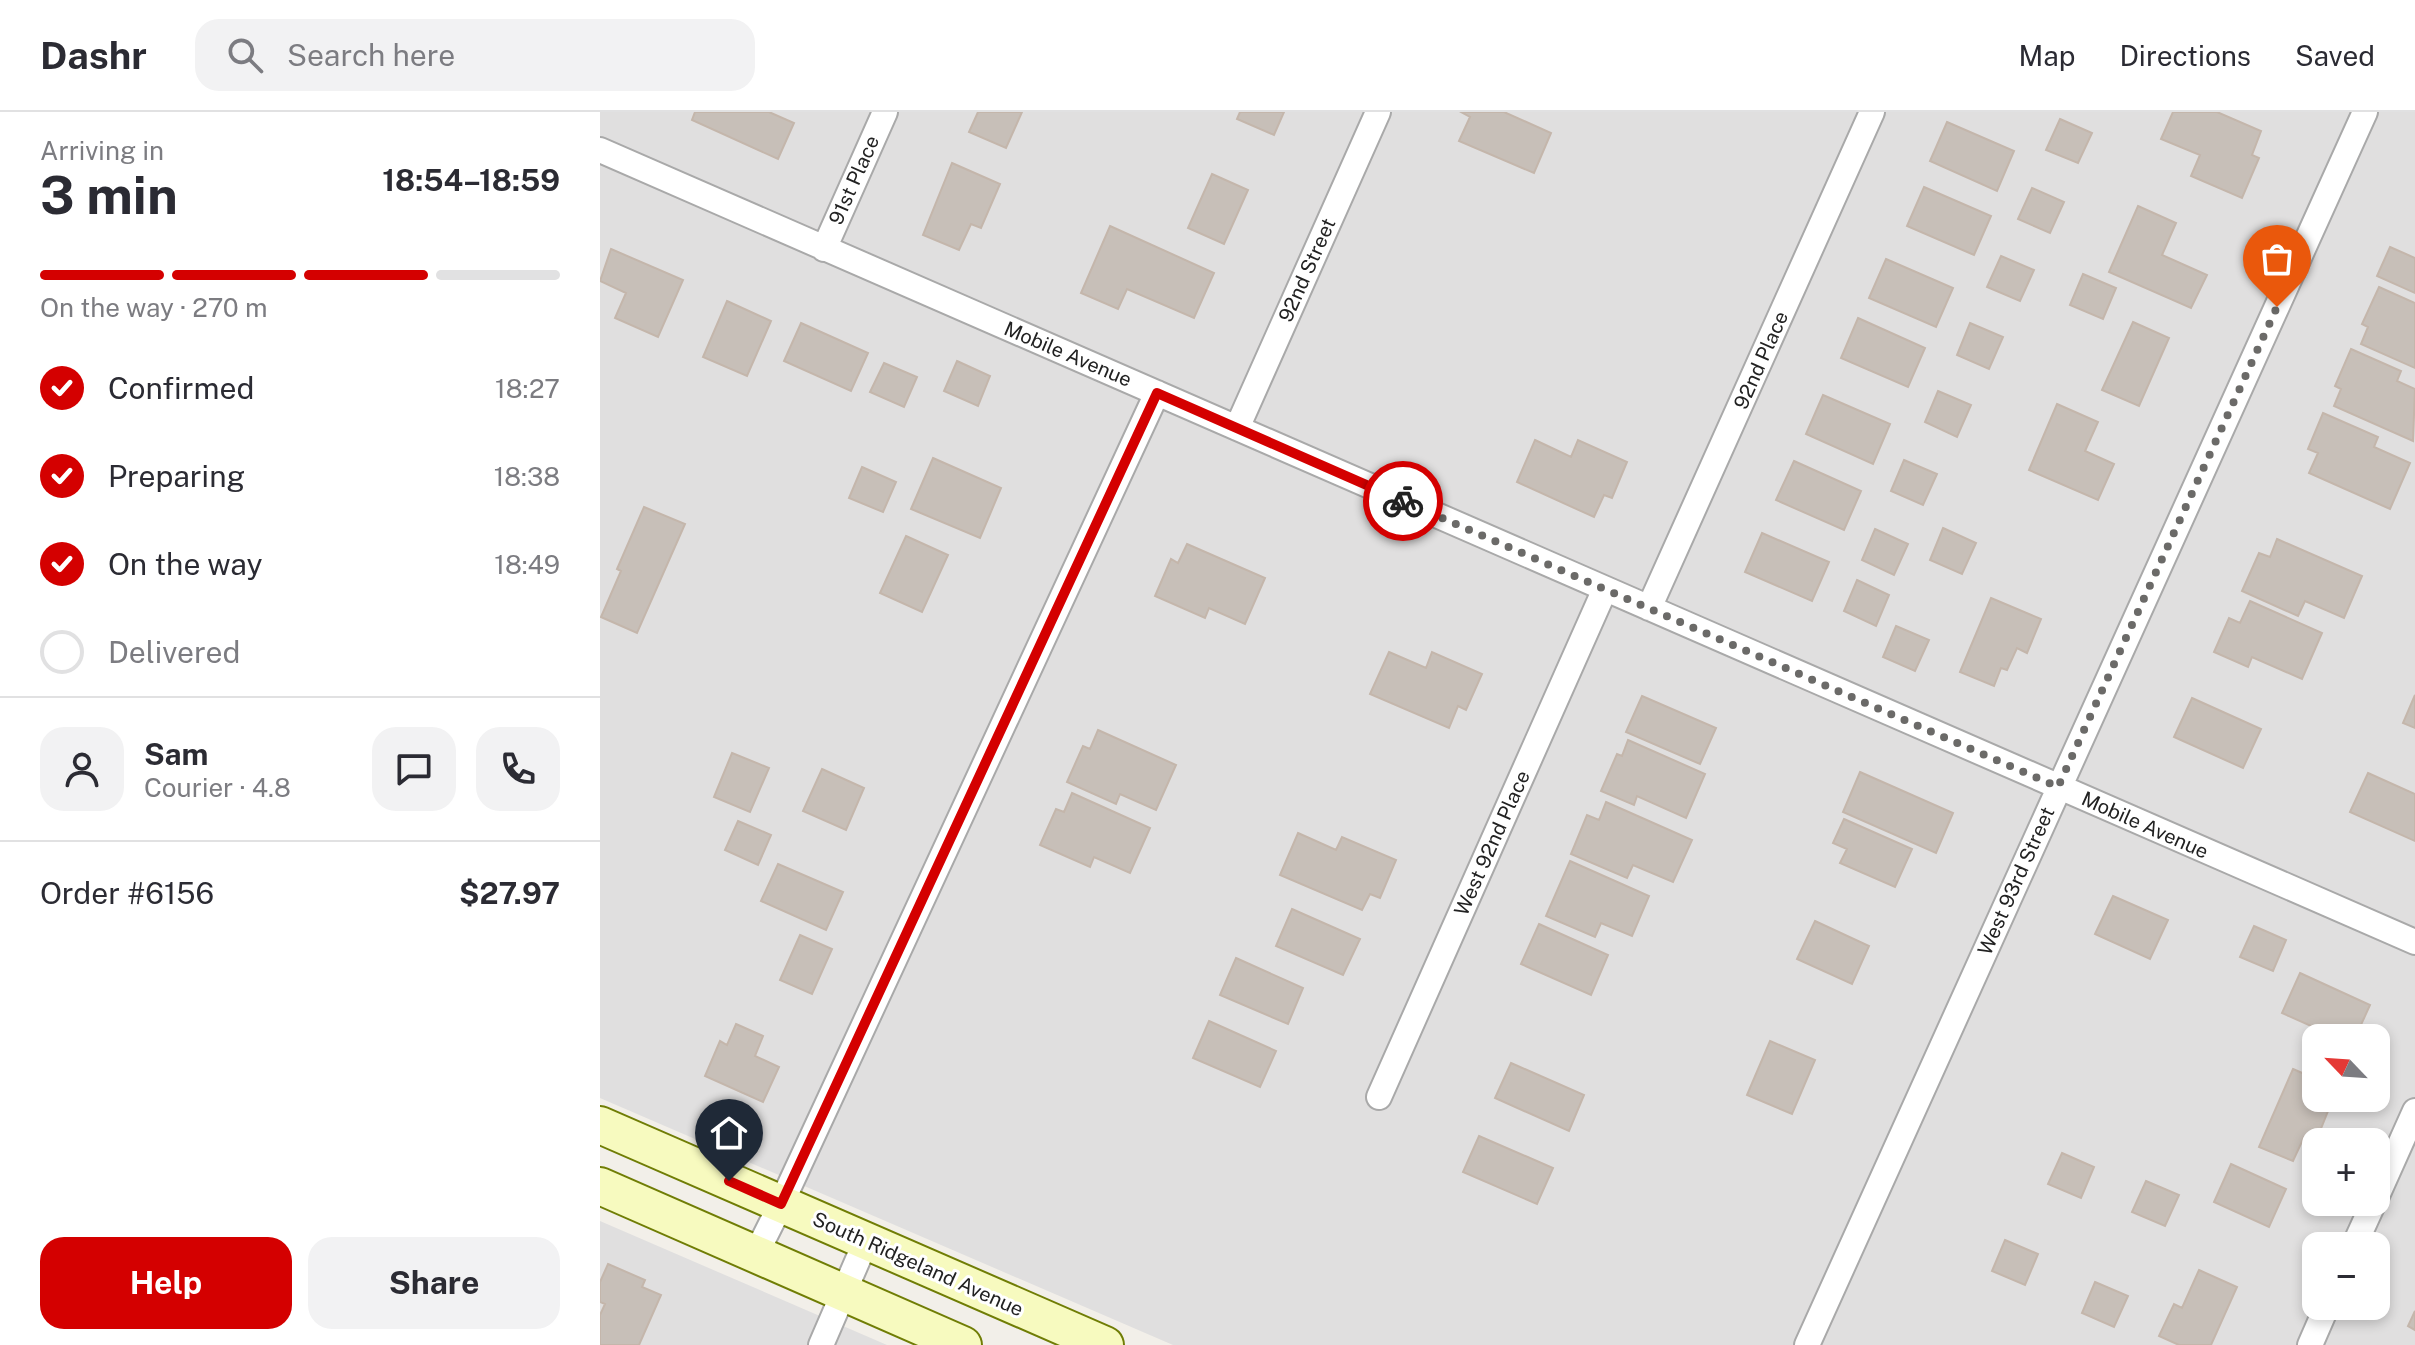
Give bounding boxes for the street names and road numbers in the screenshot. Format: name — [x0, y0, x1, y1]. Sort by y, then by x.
street label: 91st Place — [824, 132, 884, 228]
street label: 92nd Street — [1273, 214, 1341, 326]
street label: 92nd Place — [1729, 307, 1793, 413]
street label: Mobile Avenue — [1001, 316, 1135, 392]
street label: West 92nd Place — [1449, 767, 1535, 919]
street label: Mobile Avenue — [2078, 786, 2212, 864]
street label: West 93rd Street — [1973, 803, 2059, 959]
street label: South Ridgeland Avenue — [809, 1207, 1027, 1321]

